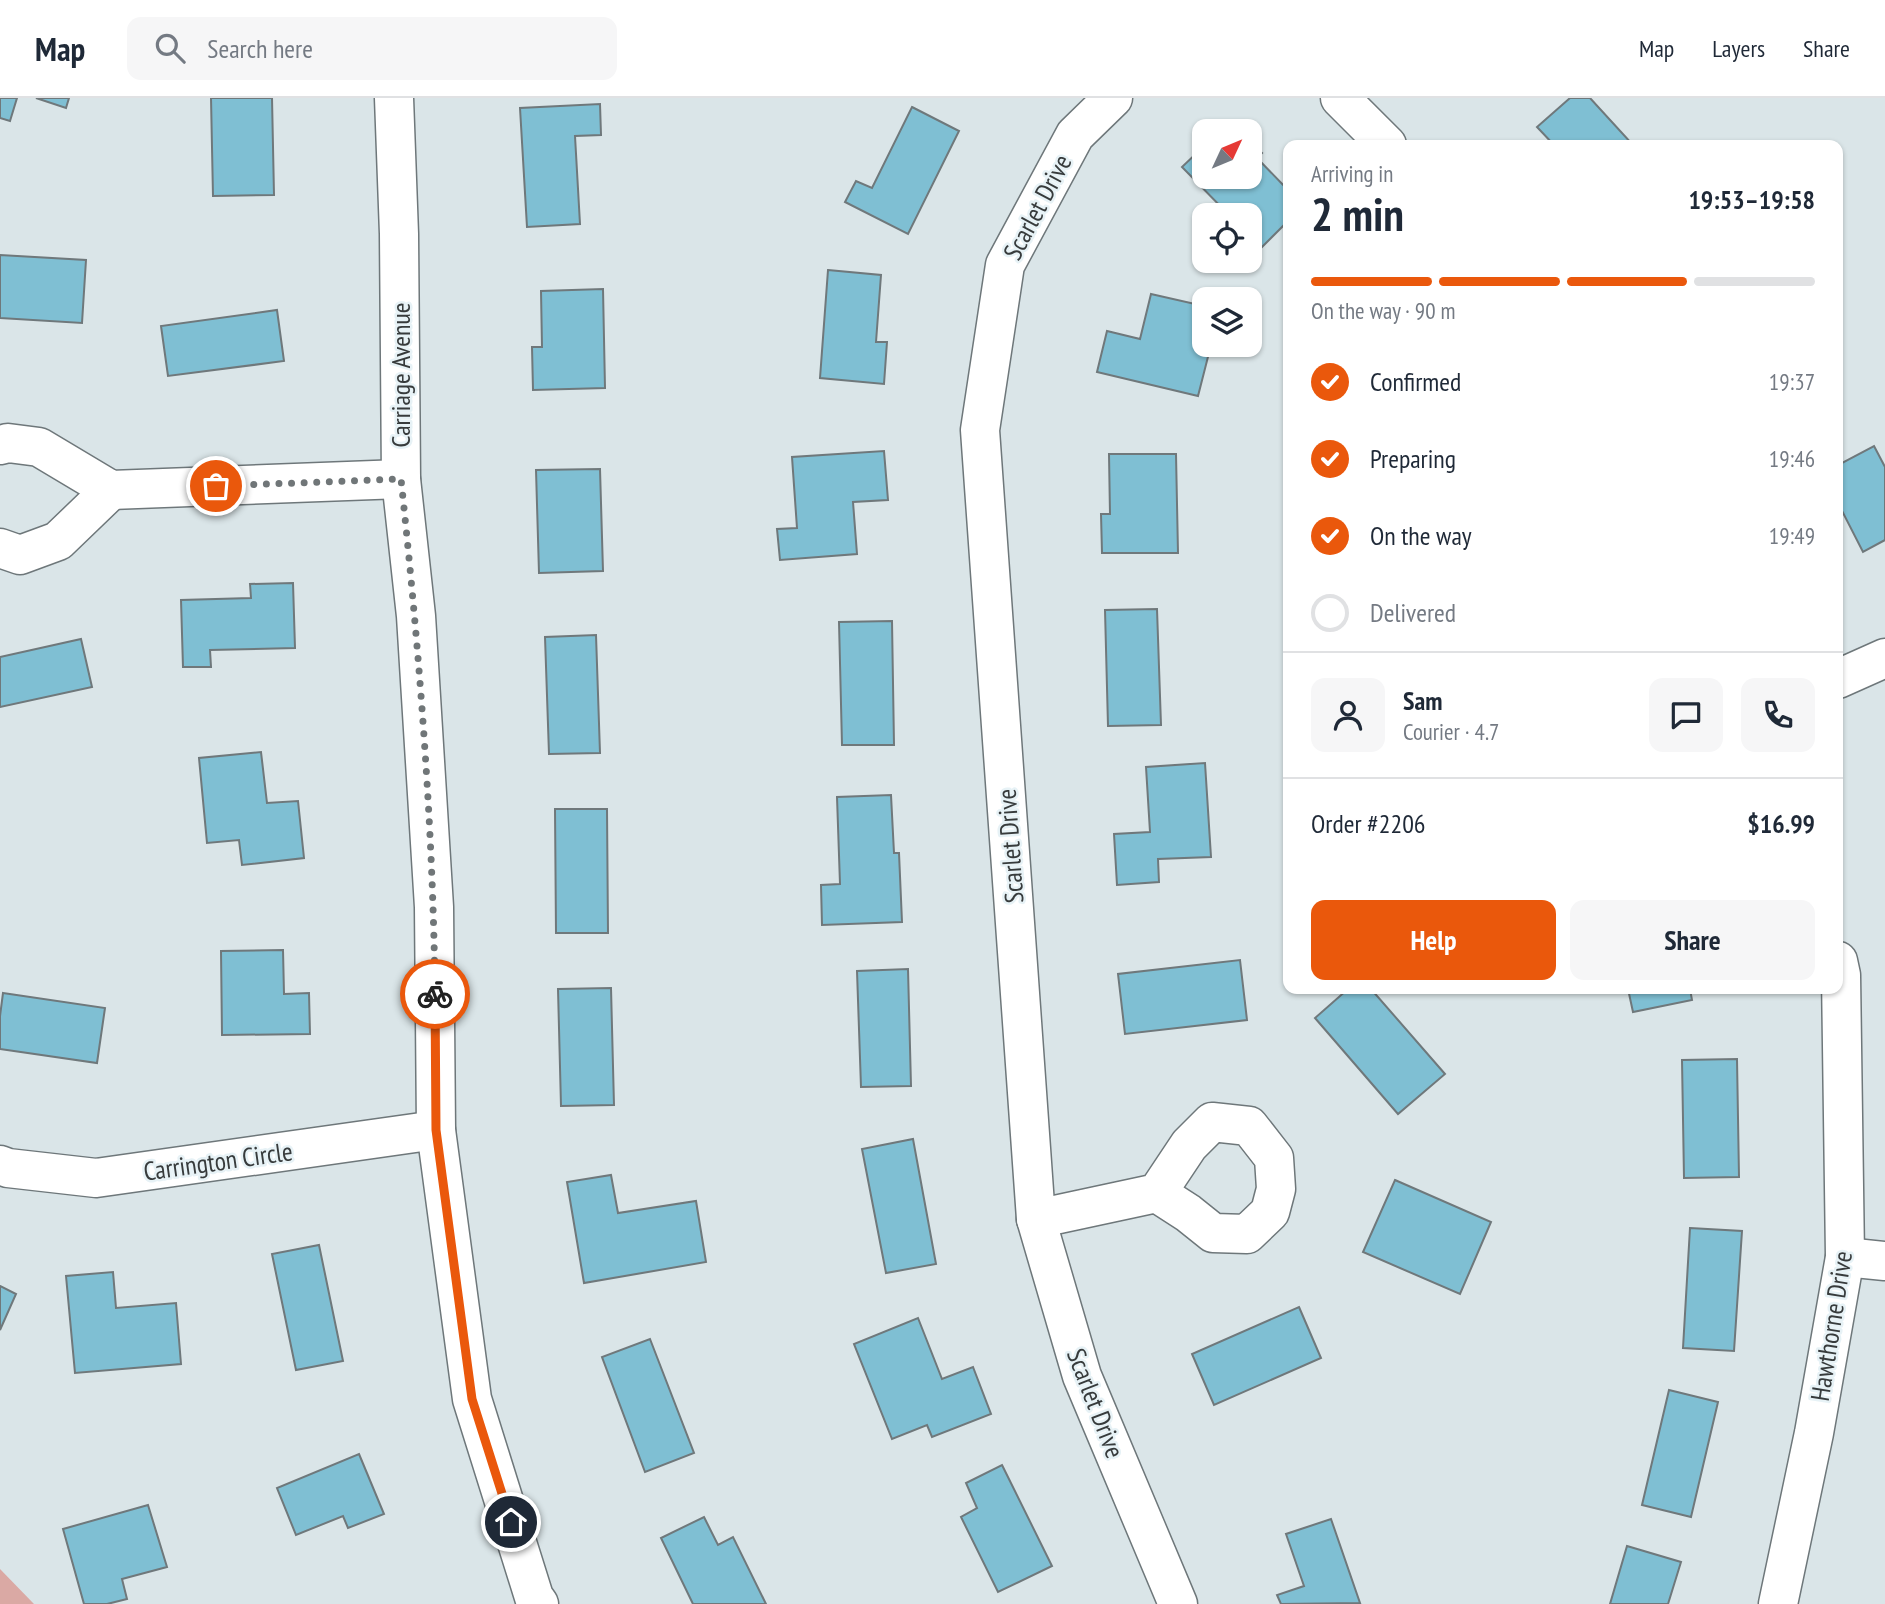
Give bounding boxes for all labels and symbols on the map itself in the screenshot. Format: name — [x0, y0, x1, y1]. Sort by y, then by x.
north arrow — [1192, 119, 1262, 189]
street label: Scarlet Drive — [996, 149, 1078, 265]
street label: Carriage Avenue — [384, 303, 417, 447]
pin — [186, 456, 246, 516]
street label: Scarlet Drive — [990, 788, 1030, 904]
courier — [400, 959, 470, 1029]
street label: Carrington Circle — [141, 1134, 295, 1188]
street label: Hawthorne Drive — [1803, 1249, 1859, 1403]
street label: Scarlet Drive — [1060, 1344, 1132, 1462]
pin — [481, 1492, 541, 1552]

